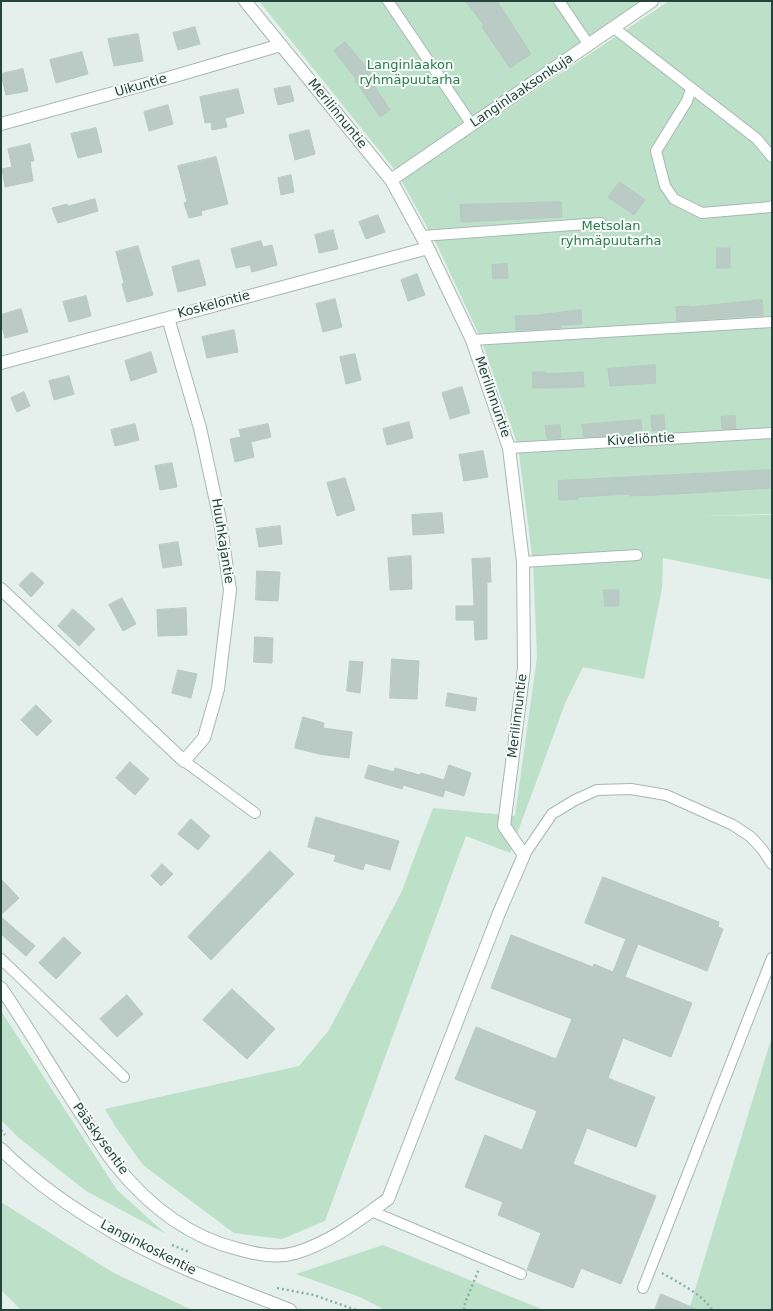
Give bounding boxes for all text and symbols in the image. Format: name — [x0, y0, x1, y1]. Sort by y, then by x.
street label: Langinlaaksonkuja — [468, 51, 576, 131]
park label: Langinlaakon ryhmäpuutarha — [359, 58, 461, 89]
street label: Uikuntie — [113, 71, 169, 101]
street label: Merilinnuntie — [304, 76, 370, 152]
park label: Metsolan ryhmäpuutarha — [560, 219, 662, 250]
street label: Koskelontie — [176, 288, 252, 322]
street label: Merilinnuntie — [471, 354, 513, 440]
street label: Kiveliöntie — [607, 430, 675, 450]
street label: Huuhkajantie — [208, 497, 236, 585]
street label: Merilinnuntie — [505, 673, 531, 759]
street label: Pääskysentie — [69, 1100, 131, 1178]
street label: Langinkoskentie — [98, 1217, 198, 1279]

